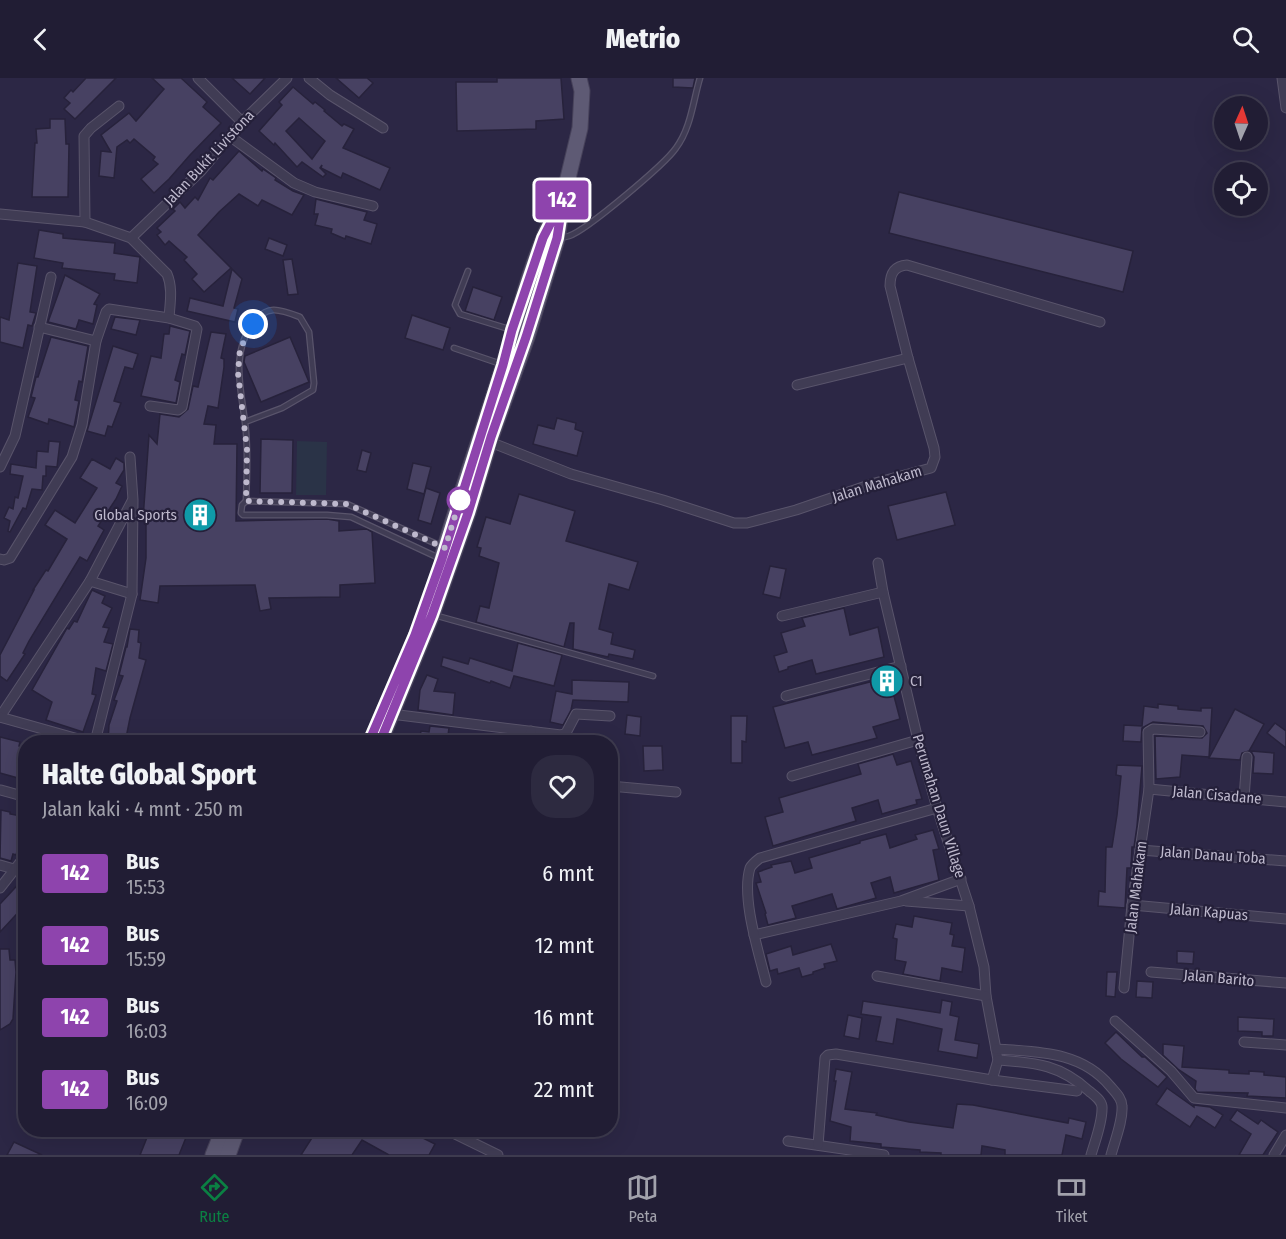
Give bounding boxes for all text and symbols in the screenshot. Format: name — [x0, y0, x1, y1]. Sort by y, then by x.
icon: back — [24, 23, 57, 56]
text: Metrio — [606, 23, 680, 55]
icon: search — [1229, 23, 1262, 56]
north arrow — [1214, 96, 1268, 150]
map controls — [1214, 96, 1268, 216]
street label: Jalan Bukit Livistona — [160, 106, 258, 210]
button: locate — [1214, 162, 1268, 216]
line badge: 142 — [528, 180, 596, 220]
text: 142 — [547, 187, 577, 213]
your location — [238, 309, 268, 339]
street label: Jalan Mahakam — [830, 462, 924, 506]
unlabelled marker — [447, 487, 473, 513]
building icon: Global Sports — [182, 497, 218, 533]
place label: Global Sports — [94, 506, 177, 524]
building icon: C1 — [869, 663, 905, 699]
place label: C1 — [910, 672, 923, 690]
street label: Perumahan Daun Village — [909, 732, 969, 880]
button: heart — [531, 755, 594, 818]
text: Halte Global Sport — [42, 758, 256, 791]
street label: Jalan Cisadane — [1172, 782, 1262, 808]
text: Jalan kaki · 4 mnt · 250 m — [42, 797, 243, 821]
street label: Jalan Mahakam — [1121, 840, 1151, 934]
street label: Jalan Danau Toba — [1160, 842, 1266, 868]
text: Bus — [126, 848, 159, 875]
text: 142 — [60, 860, 90, 886]
text: 6 mnt — [542, 860, 594, 887]
text: 15:53 — [126, 875, 165, 899]
street label: Jalan Kapuas — [1169, 900, 1249, 924]
text: Bus — [126, 920, 159, 947]
text: 142 — [60, 932, 90, 958]
text: 12 mnt — [535, 932, 594, 959]
text: 15:59 — [126, 947, 166, 971]
street label: Jalan Barito — [1183, 966, 1255, 990]
text: Bus — [126, 992, 159, 1019]
text: 142 — [60, 1004, 90, 1030]
text: 16 mnt — [534, 1004, 594, 1031]
text: 16:03 — [126, 1019, 167, 1043]
text: Bus — [126, 1064, 159, 1091]
text: 142 — [60, 1076, 90, 1102]
text: 22 mnt — [534, 1076, 594, 1103]
text: 16:09 — [126, 1091, 168, 1115]
tab: Rute — [198, 1171, 231, 1226]
tab: Peta — [626, 1171, 659, 1226]
tab: Tiket — [1055, 1171, 1088, 1226]

